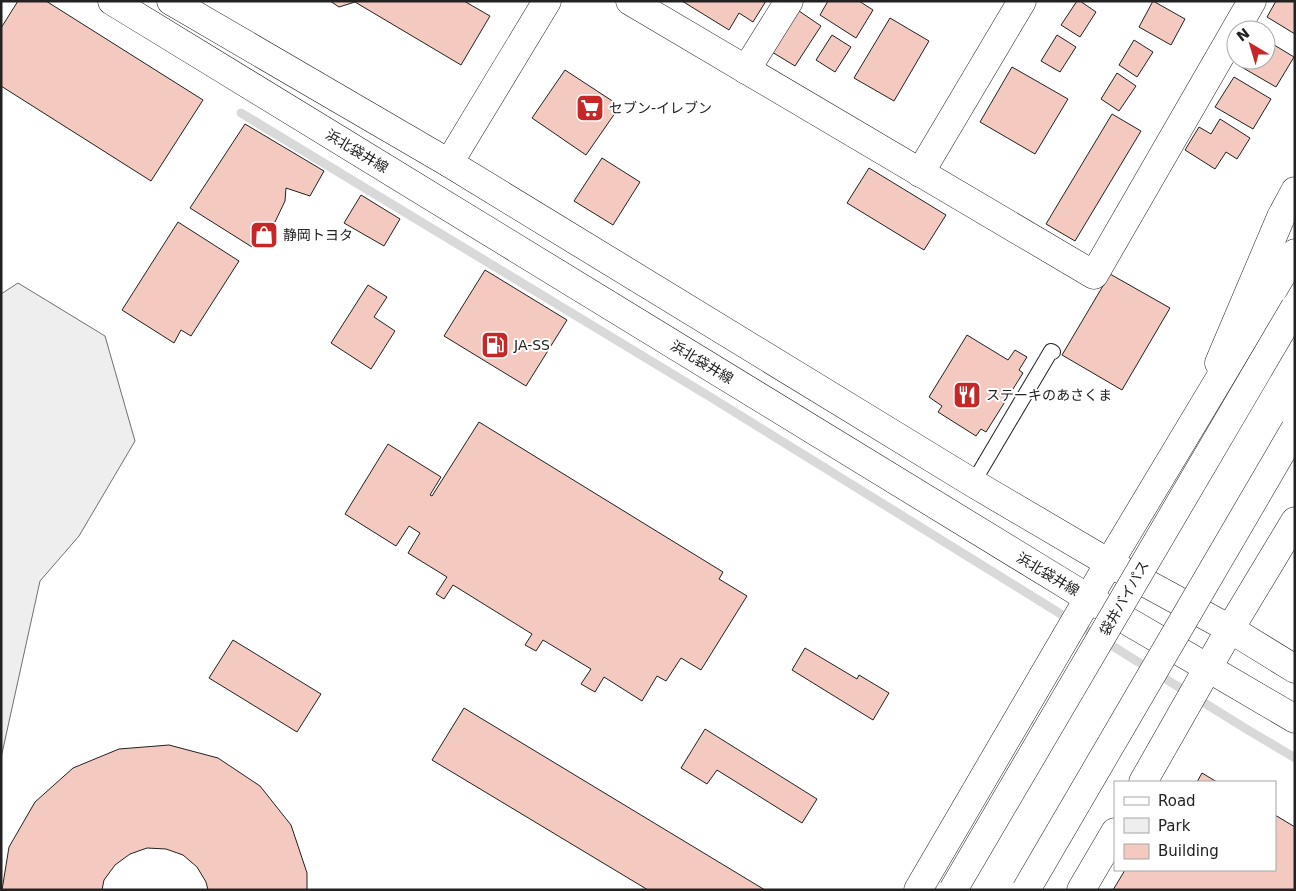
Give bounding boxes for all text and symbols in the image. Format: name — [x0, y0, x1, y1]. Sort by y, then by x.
north arrow — [1226, 20, 1276, 70]
text: N — [1233, 25, 1253, 45]
supermarket icon: セブン-イレブン — [575, 93, 605, 123]
place label: セブン-イレブン — [609, 100, 712, 116]
street label: 浜北袋井線 — [323, 126, 391, 176]
shop icon: 静岡トヨタ — [249, 220, 279, 250]
place label: 静岡トヨタ — [283, 227, 353, 243]
fuel station icon: JA-SS — [480, 330, 510, 360]
place label: JA-SS — [513, 337, 550, 353]
street label: 浜北袋井線 — [668, 337, 736, 387]
restaurant icon: ステーキのあさくま — [952, 380, 982, 410]
place label: ステーキのあさくま — [986, 387, 1112, 403]
street label: 浜北袋井線 — [1014, 549, 1082, 599]
street label: 袋井バイパス — [1096, 558, 1152, 638]
legend — [1114, 781, 1276, 871]
text: Road — [1158, 792, 1196, 810]
text: Park — [1158, 817, 1191, 835]
text: Building — [1158, 842, 1219, 860]

